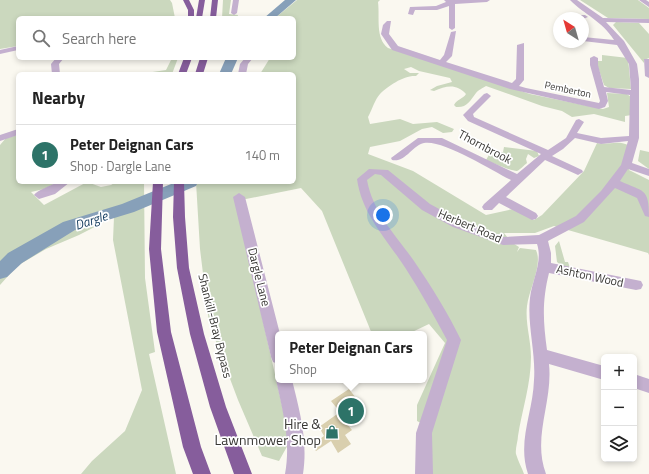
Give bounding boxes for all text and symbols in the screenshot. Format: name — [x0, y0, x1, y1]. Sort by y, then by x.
north arrow — [553, 12, 589, 48]
search box — [16, 16, 296, 60]
icon: search — [30, 27, 52, 49]
text: Search here — [62, 27, 136, 50]
street label: Pemberton — [543, 77, 593, 102]
text: Nearby — [32, 85, 85, 111]
street label: Thornbrook — [455, 124, 516, 169]
text: Peter Deignan Cars — [70, 133, 194, 156]
text: 1 — [41, 145, 49, 165]
text: 140 m — [244, 145, 280, 165]
text: Shop · Dargle Lane — [70, 156, 171, 176]
street label: Herbert Road — [435, 204, 505, 247]
water label: Dargle — [72, 205, 111, 235]
your location — [373, 205, 393, 225]
street label: Dargle Lane — [243, 246, 276, 308]
street label: Ashton Wood — [555, 259, 625, 292]
street label: Shankill-Bray Bypass — [193, 272, 238, 381]
popup — [275, 331, 427, 383]
text: Peter Deignan Cars — [289, 336, 413, 359]
map controls — [601, 354, 637, 462]
button: + — [601, 354, 637, 390]
text: Shop — [289, 359, 317, 379]
button: − — [601, 390, 637, 426]
pin: 1 — [338, 396, 364, 426]
place label: Hire & Lawnmower Shop — [215, 413, 321, 450]
shop icon: Hire & Lawnmower Shop — [324, 424, 340, 440]
button: layers — [601, 426, 637, 462]

